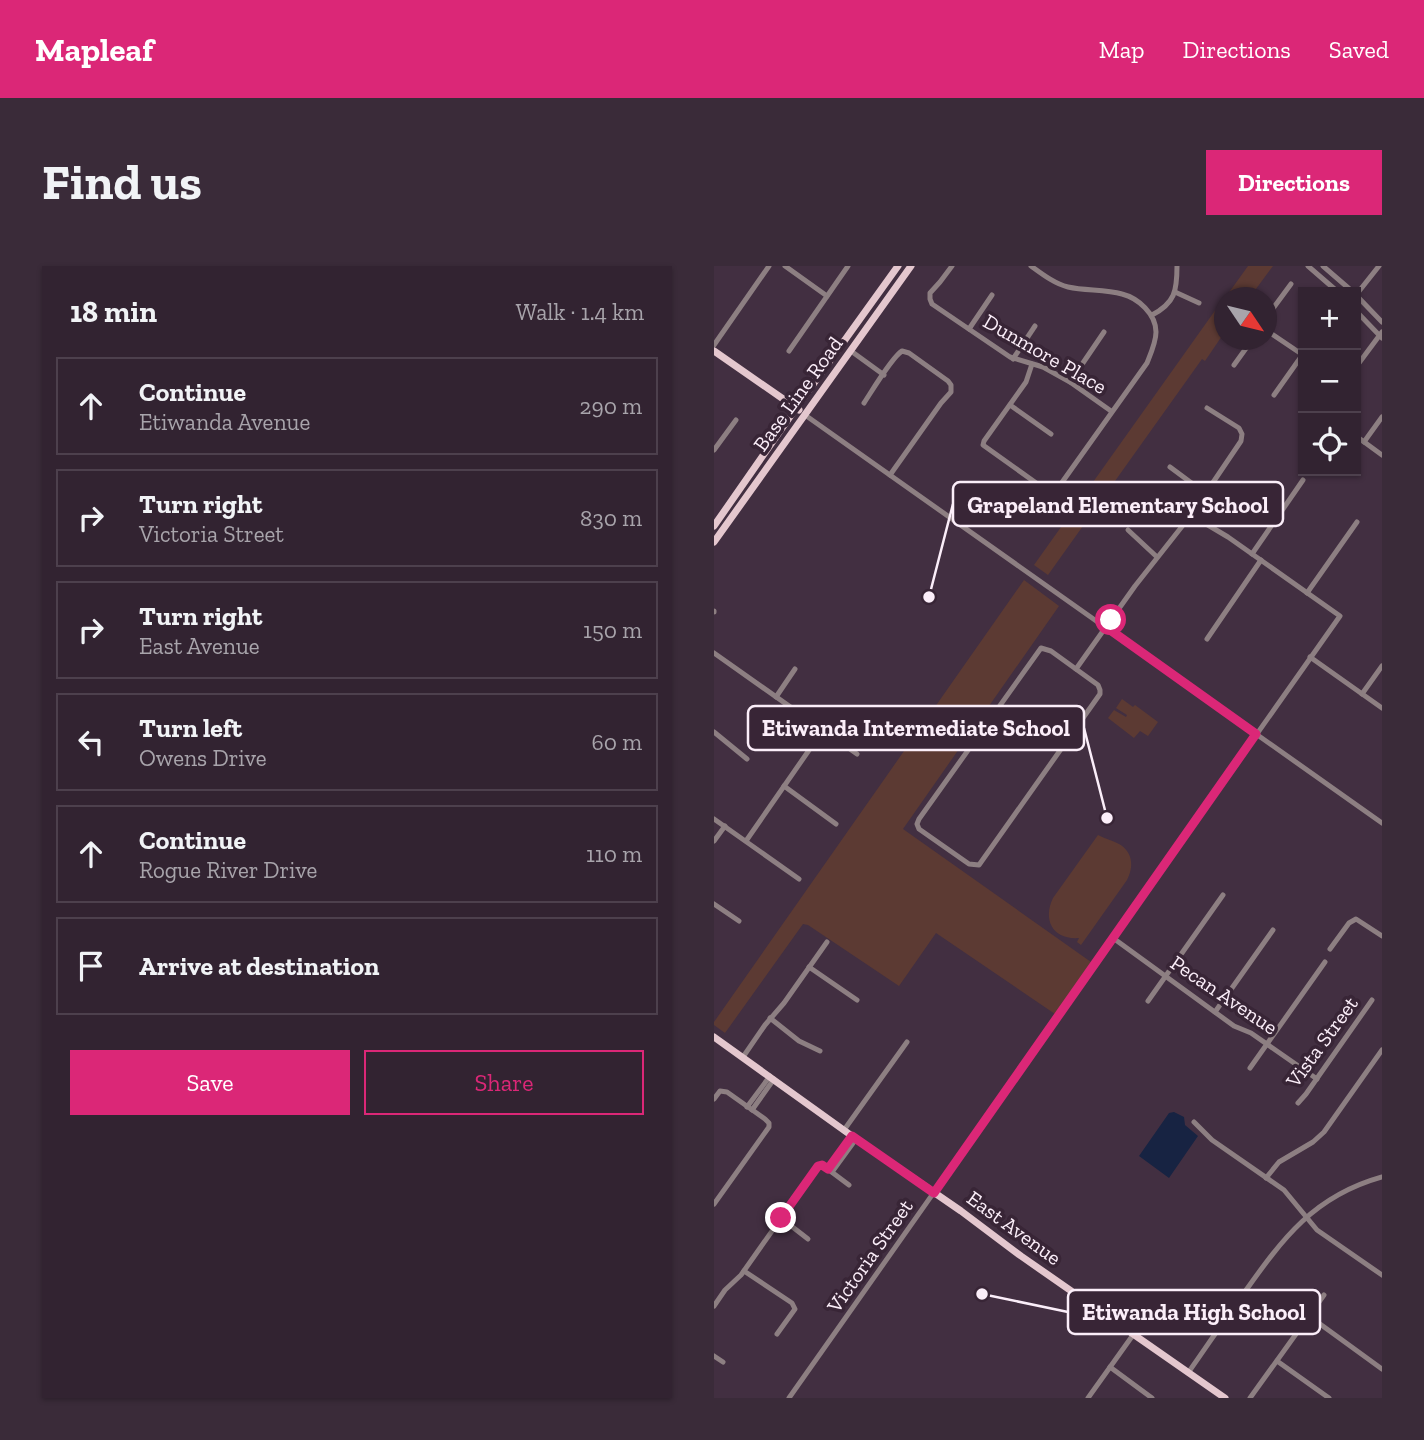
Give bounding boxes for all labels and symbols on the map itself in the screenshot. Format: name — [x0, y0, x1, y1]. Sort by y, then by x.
north arrow — [1214, 287, 1277, 350]
street label: Dunmore Place — [979, 308, 1112, 399]
street label: Base Line Road — [748, 331, 848, 456]
callout: Grapeland Elementary School — [953, 482, 1283, 526]
text: Grapeland Elementary School — [967, 491, 1269, 519]
route start — [1095, 604, 1126, 635]
callout: Etiwanda Intermediate School — [748, 706, 1084, 750]
text: Etiwanda Intermediate School — [762, 714, 1071, 742]
street label: Pecan Avenue — [1166, 950, 1283, 1040]
street label: Vista Street — [1280, 991, 1363, 1093]
street label: East Avenue — [962, 1185, 1066, 1270]
street label: Victoria Street — [821, 1194, 918, 1318]
route end — [765, 1202, 796, 1233]
callout: Etiwanda High School — [1068, 1290, 1320, 1334]
text: Etiwanda High School — [1082, 1298, 1306, 1326]

